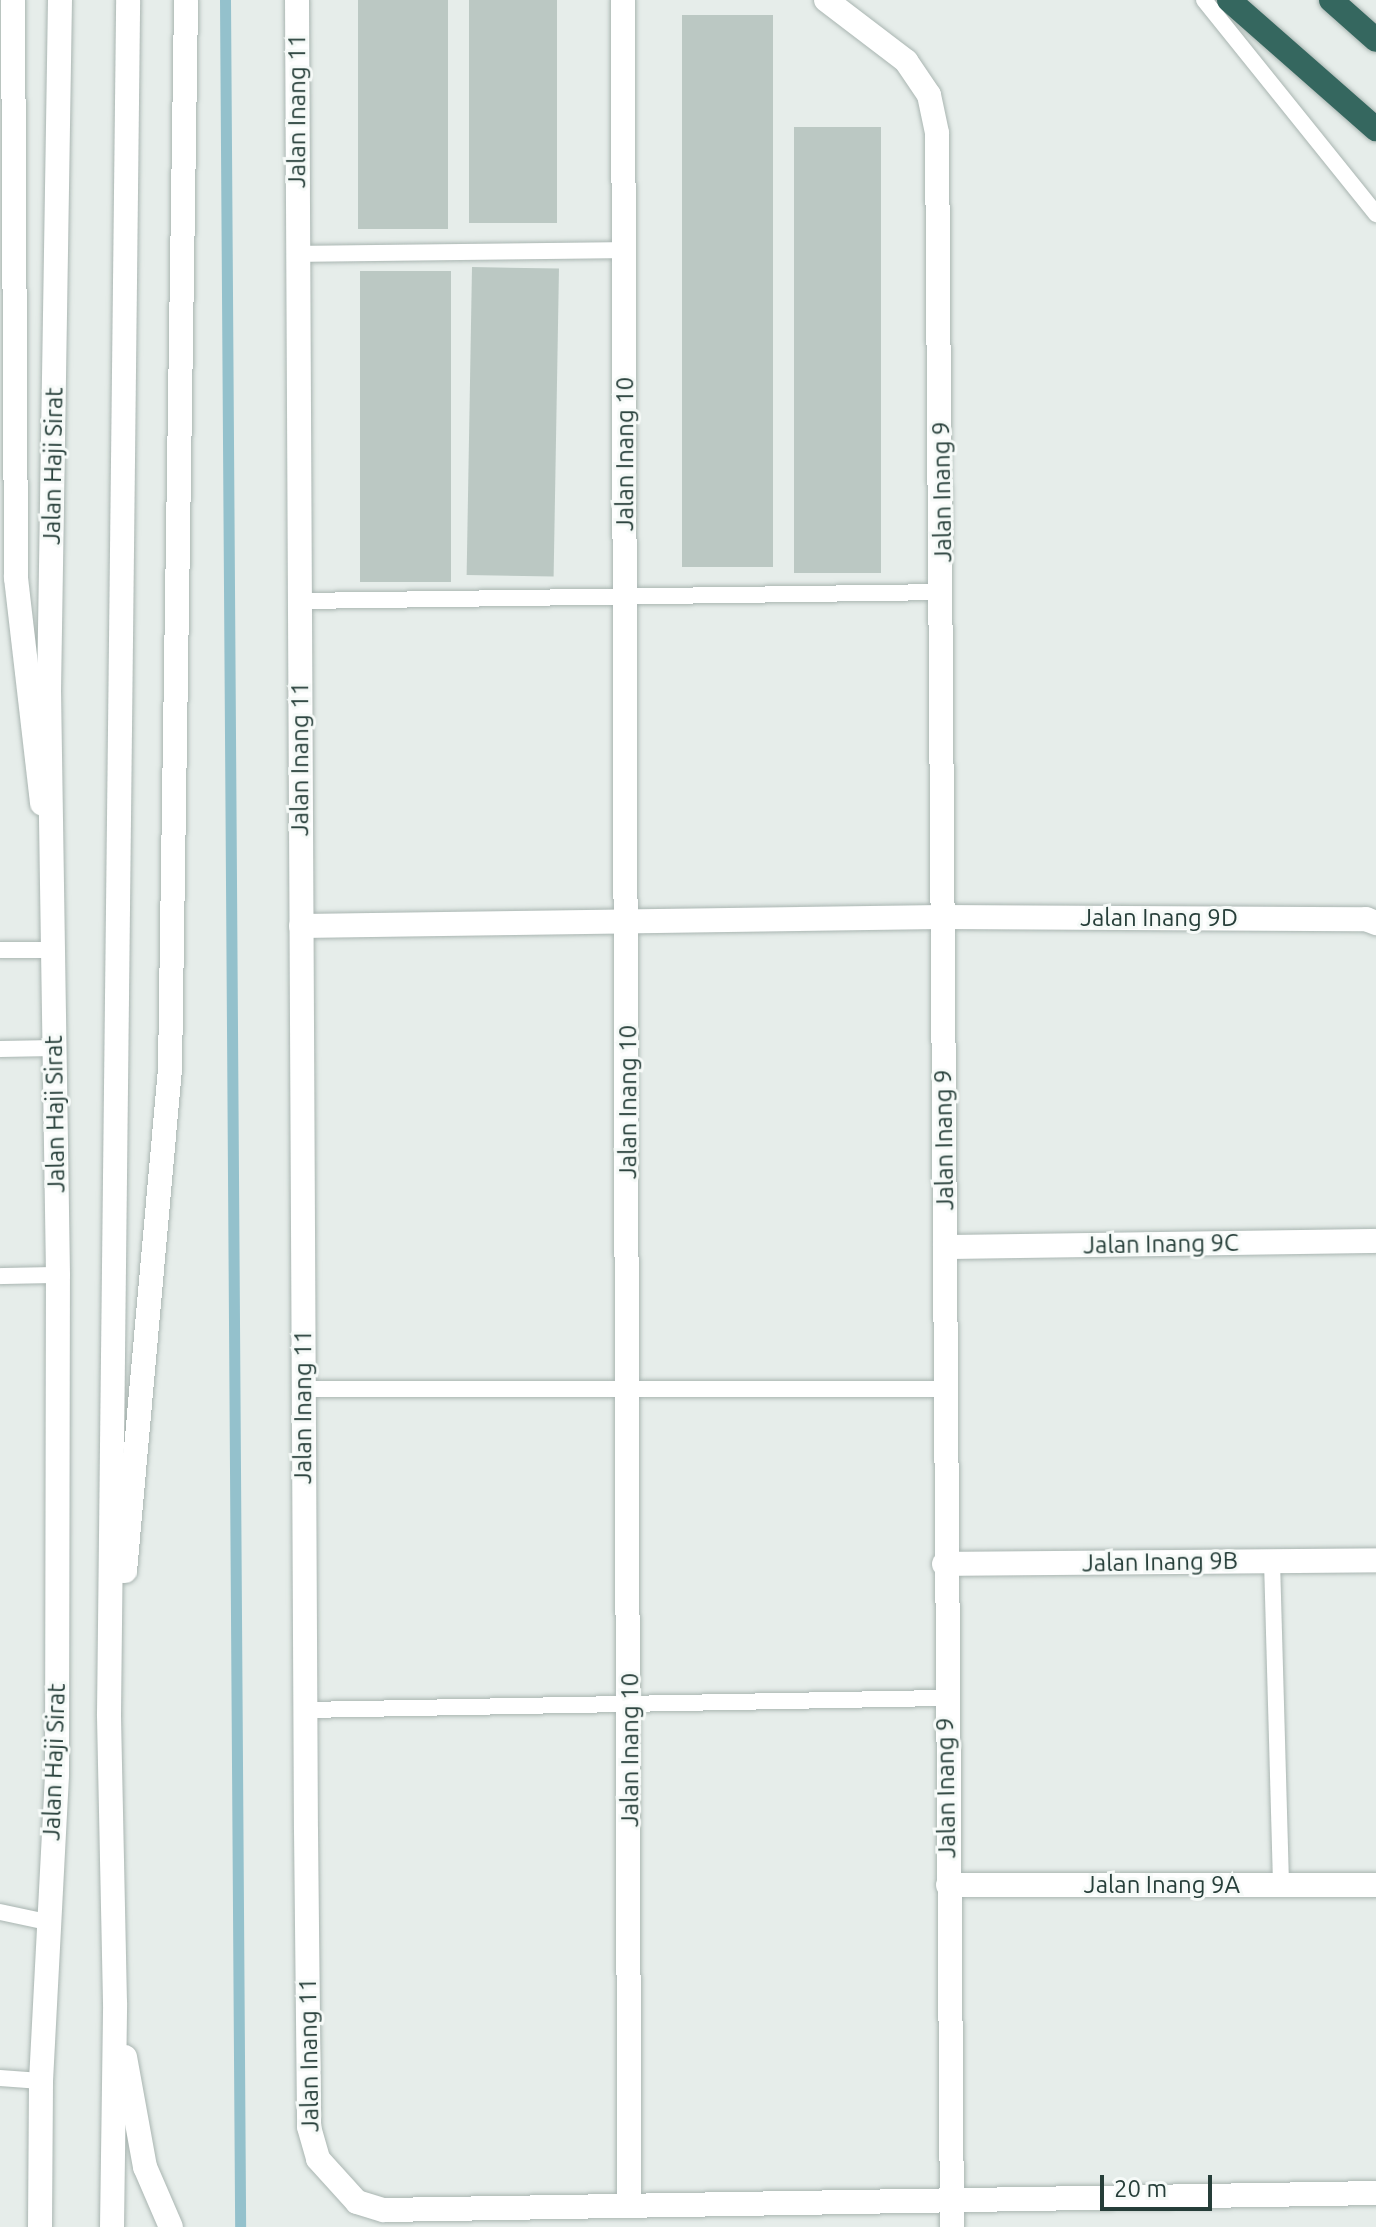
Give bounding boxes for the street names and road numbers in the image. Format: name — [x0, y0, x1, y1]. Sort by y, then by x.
street label: Jalan Inang 11 — [283, 34, 311, 188]
street label: Jalan Inang 10 — [611, 377, 639, 531]
street label: Jalan Haji Sirat — [37, 387, 69, 545]
street label: Jalan Inang 9 — [926, 421, 958, 563]
street label: Jalan Inang 11 — [286, 682, 314, 836]
street label: Jalan Inang 9D — [1080, 904, 1238, 932]
street label: Jalan Inang 10 — [614, 1025, 642, 1179]
street label: Jalan Haji Sirat — [39, 1035, 71, 1193]
street label: Jalan Inang 9 — [928, 1069, 960, 1211]
street label: Jalan Inang 9C — [1083, 1228, 1239, 1260]
street label: Jalan Inang 11 — [289, 1330, 317, 1484]
street label: Jalan Inang 9B — [1082, 1546, 1238, 1578]
street label: Jalan Inang 10 — [616, 1673, 644, 1827]
street label: Jalan Haji Sirat — [37, 1683, 71, 1841]
street label: Jalan Inang 9 — [930, 1717, 962, 1859]
street label: Jalan Inang 9A — [1084, 1871, 1240, 1899]
street label: Jalan Inang 11 — [293, 1978, 325, 2132]

